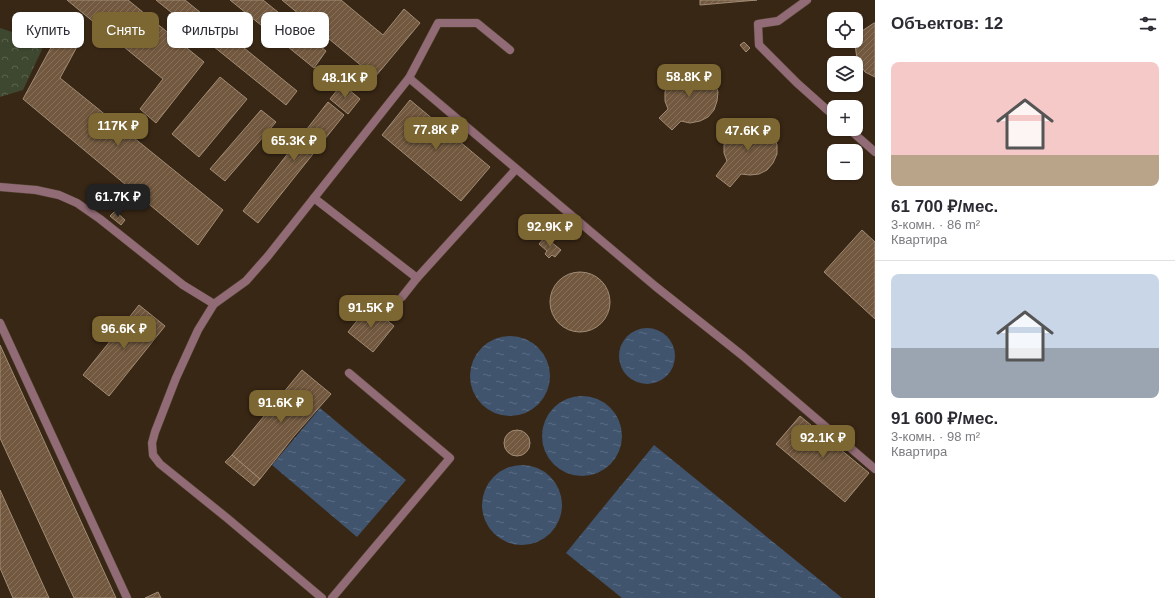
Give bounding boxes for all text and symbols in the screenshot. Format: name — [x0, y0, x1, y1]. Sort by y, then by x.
chip: Купить — [12, 12, 84, 48]
chip: Снять — [92, 12, 159, 48]
chip: Фильтры — [167, 12, 253, 48]
chip: Новое — [261, 12, 329, 48]
map controls — [827, 12, 863, 180]
button: locate — [827, 12, 863, 48]
icon: filters — [1137, 13, 1159, 35]
text: Объектов: 12 — [891, 14, 1003, 33]
button: layers — [827, 56, 863, 92]
pin: 58.8K ₽ — [652, 64, 726, 98]
pin: 48.1K ₽ — [308, 65, 382, 99]
text: 58.8K ₽ — [666, 69, 712, 84]
text: 48.1K ₽ — [322, 70, 368, 85]
icon: home — [989, 88, 1061, 160]
button: + — [827, 100, 863, 136]
pin: 117K ₽ — [85, 113, 151, 147]
pin: 77.8K ₽ — [399, 117, 473, 151]
text: 117K ₽ — [97, 118, 139, 133]
pin: 47.6K ₽ — [711, 118, 785, 152]
text: 77.8K ₽ — [413, 122, 459, 137]
text: 47.6K ₽ — [725, 123, 771, 138]
pin: 65.3K ₽ — [257, 128, 331, 162]
text: 65.3K ₽ — [271, 133, 317, 148]
button: − — [827, 144, 863, 180]
pin: 61.7K ₽ — [81, 184, 155, 218]
text: 61.7K ₽ — [95, 189, 141, 204]
text: 61 700 ₽/мес. — [891, 197, 998, 216]
pin: 92.9K ₽ — [513, 214, 587, 248]
text: 3-комн. · 86 m² — [891, 217, 980, 232]
text: 92.9K ₽ — [527, 219, 573, 234]
text: Квартира — [891, 232, 947, 247]
pin: 91.5K ₽ — [334, 295, 408, 329]
text: 91.5K ₽ — [348, 300, 394, 315]
icon: home — [989, 300, 1061, 372]
pin: 96.6K ₽ — [87, 316, 161, 350]
text: 96.6K ₽ — [101, 321, 147, 336]
pin: 91.6K ₽ — [244, 390, 318, 424]
text: 91.6K ₽ — [258, 395, 304, 410]
text: 91 600 ₽/мес. — [891, 409, 998, 428]
pin: 92.1K ₽ — [786, 425, 860, 459]
text: 3-комн. · 98 m² — [891, 429, 980, 444]
text: 92.1K ₽ — [800, 430, 846, 445]
text: Квартира — [891, 444, 947, 459]

